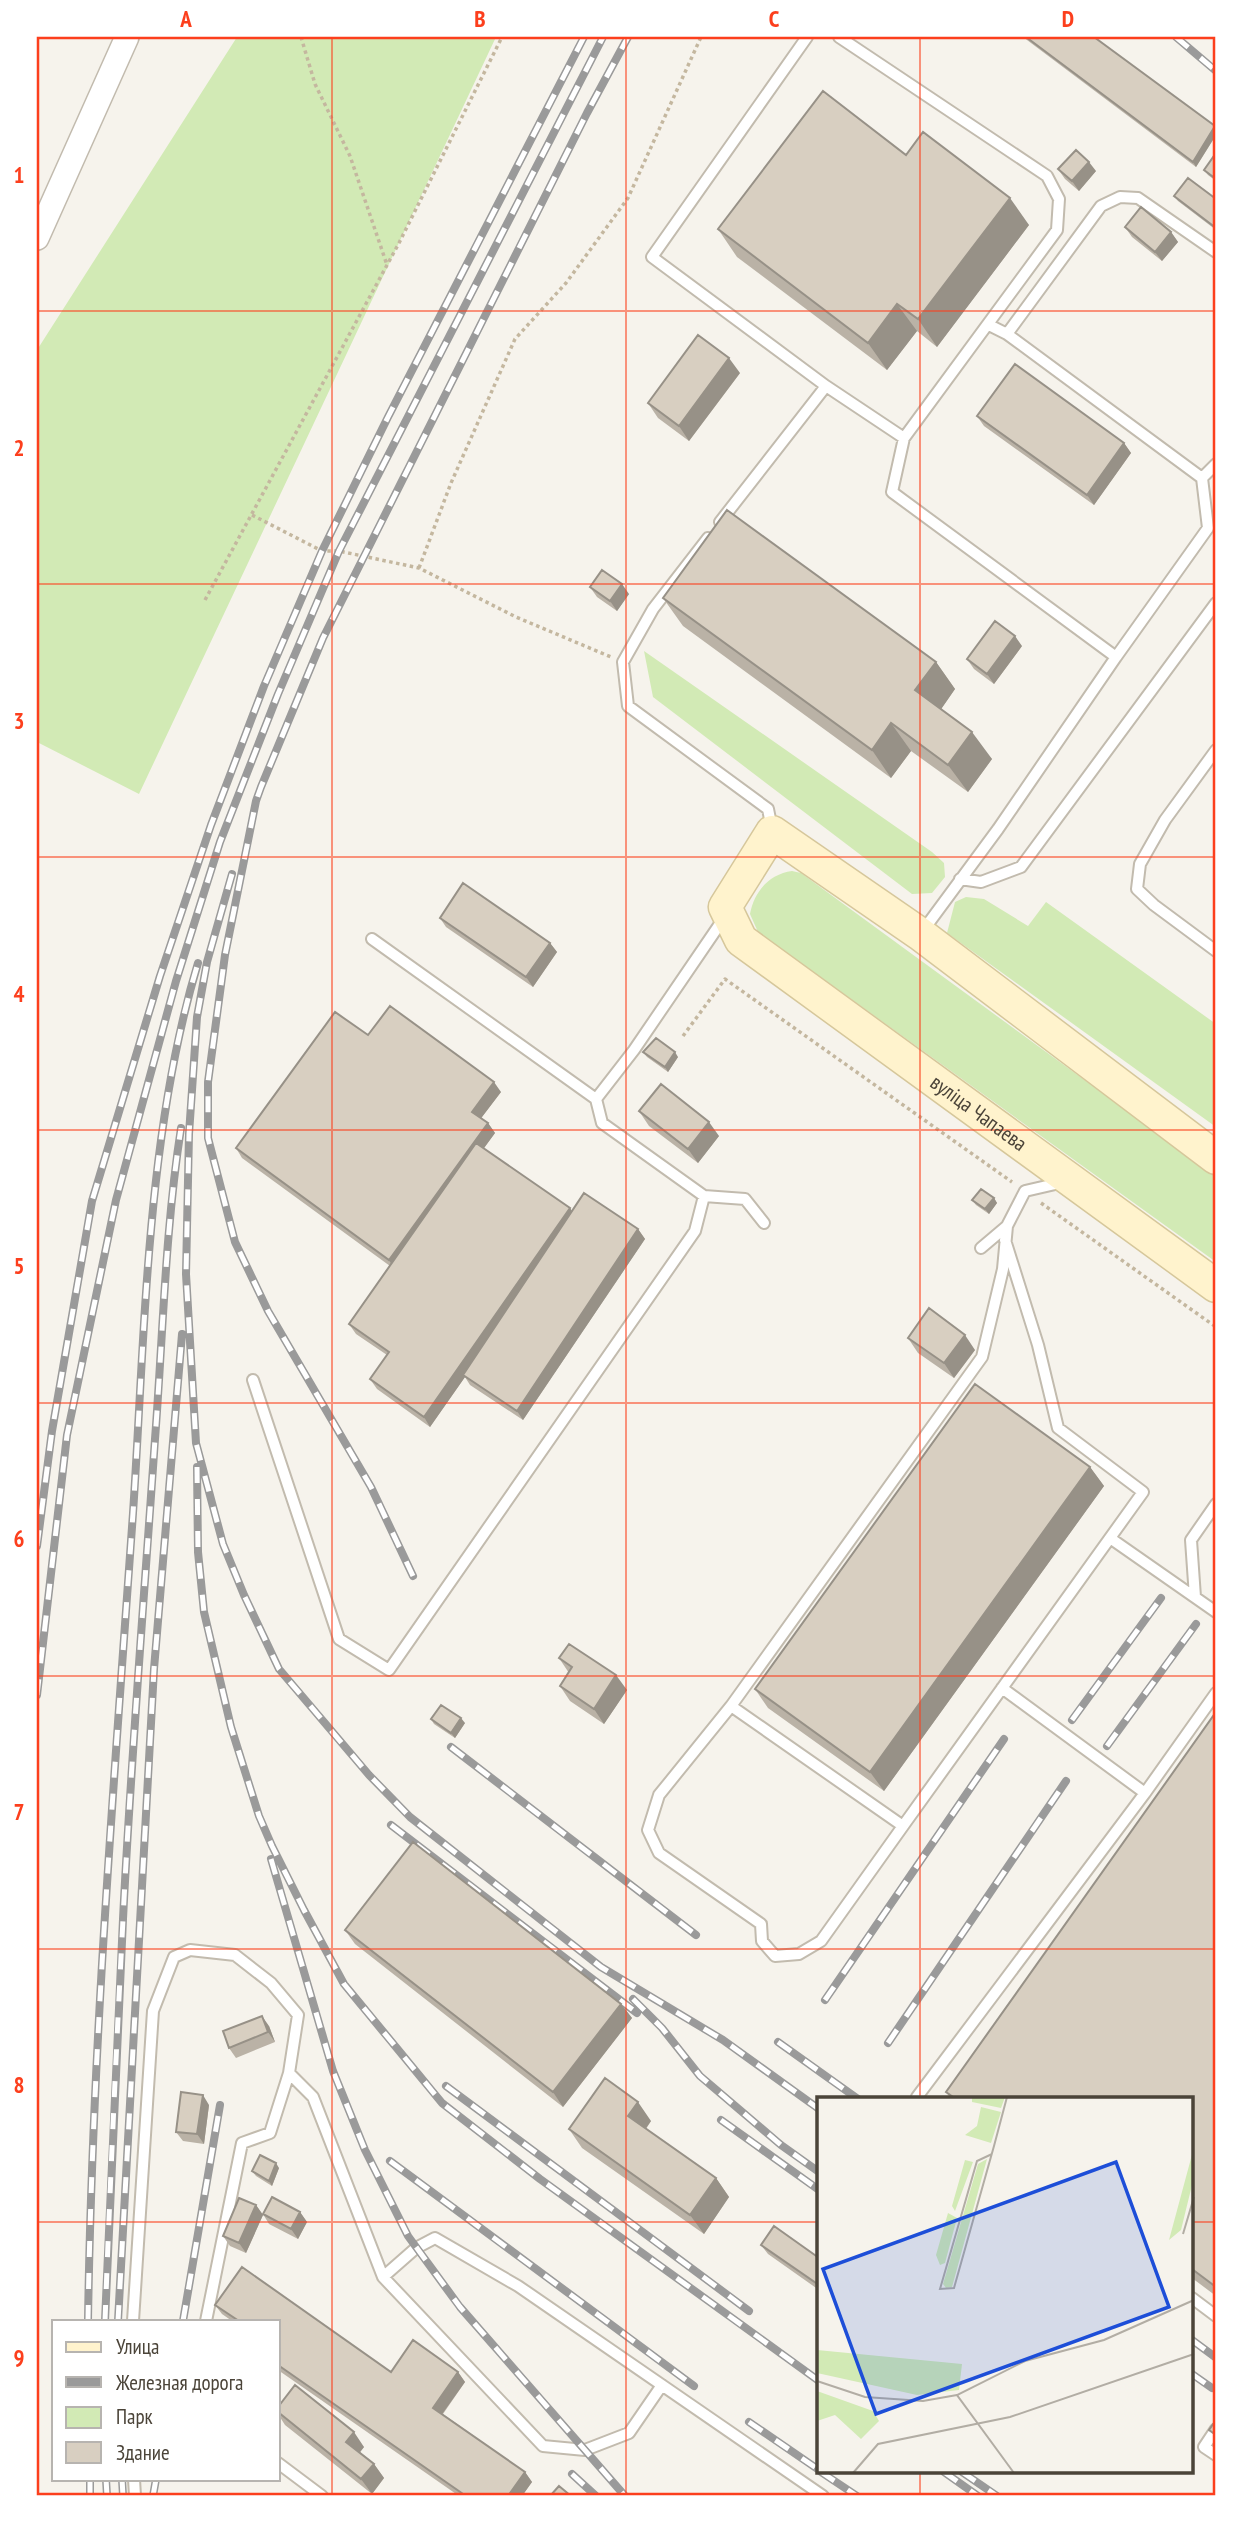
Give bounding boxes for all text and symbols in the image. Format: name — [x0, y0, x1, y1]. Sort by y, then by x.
text: A — [179, 4, 192, 33]
text: B — [474, 4, 486, 33]
text: C — [769, 4, 780, 33]
text: D — [1062, 4, 1074, 33]
text: 1 — [14, 160, 25, 189]
text: 2 — [14, 433, 25, 462]
text: 3 — [14, 706, 25, 735]
text: 4 — [14, 979, 25, 1008]
street label: вуліца Чапаева — [925, 1068, 1032, 1157]
text: 5 — [14, 1251, 25, 1280]
text: 6 — [14, 1524, 25, 1553]
text: 7 — [14, 1797, 25, 1826]
text: 8 — [14, 2070, 25, 2099]
inset map — [817, 2097, 1194, 2474]
legend — [52, 2320, 280, 2480]
text: Улица — [116, 2333, 159, 2360]
text: 9 — [14, 2343, 25, 2372]
text: Железная дорога — [115, 2369, 243, 2396]
text: Парк — [116, 2403, 153, 2430]
text: Здание — [116, 2439, 170, 2466]

